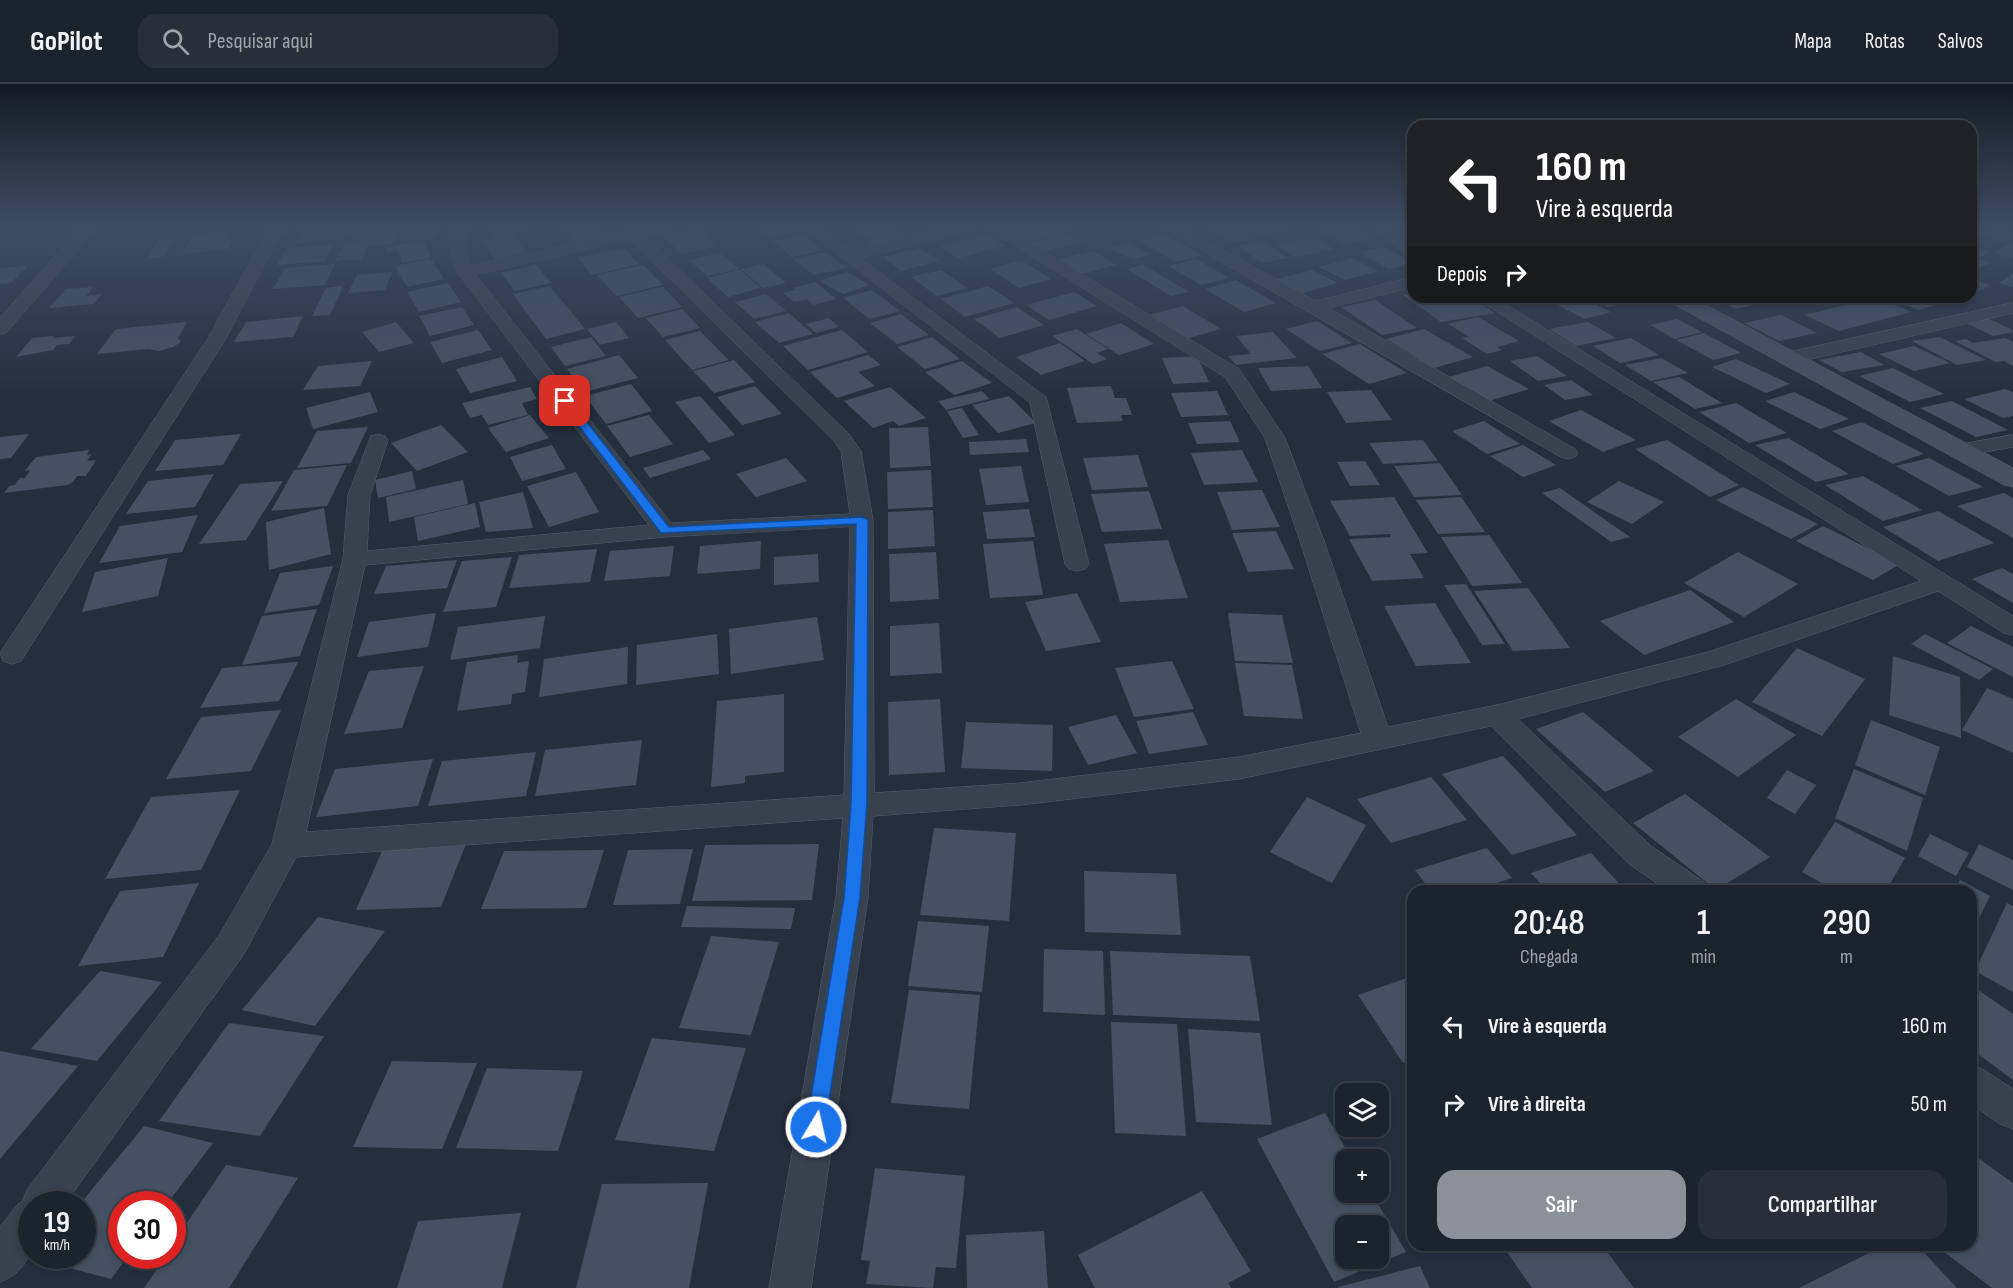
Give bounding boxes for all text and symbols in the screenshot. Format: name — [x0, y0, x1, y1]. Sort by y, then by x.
search box — [138, 14, 558, 68]
text: GoPilot — [30, 25, 102, 58]
icon: search — [159, 25, 192, 58]
text: Pesquisar aqui — [207, 28, 313, 55]
text: Mapa — [1794, 29, 1832, 54]
text: Rotas — [1865, 29, 1905, 54]
text: Salvos — [1938, 29, 1983, 54]
text: 160 m — [1536, 142, 1627, 193]
icon: left — [1437, 144, 1515, 222]
text: Vire à esquerda — [1536, 193, 1673, 225]
icon: right — [1499, 258, 1532, 291]
text: Depois — [1437, 261, 1487, 288]
pin — [539, 375, 590, 426]
icon: arrive — [548, 384, 581, 417]
text: 20:48 — [1513, 902, 1585, 945]
text: 1 — [1697, 902, 1710, 945]
text: 290 — [1822, 902, 1871, 945]
text: Chegada — [1520, 945, 1578, 969]
text: min — [1691, 945, 1716, 969]
text: m — [1840, 945, 1853, 969]
icon: left — [1437, 1010, 1470, 1043]
text: Vire à esquerda — [1488, 1013, 1607, 1040]
text: 160 m — [1902, 1013, 1947, 1040]
map controls — [1335, 1083, 1389, 1269]
button: layers — [1335, 1083, 1389, 1137]
icon: right — [1437, 1088, 1470, 1121]
text: Vire à direita — [1488, 1091, 1586, 1118]
text: 50 m — [1911, 1091, 1947, 1118]
position arrow — [784, 1095, 848, 1159]
button: + — [1335, 1149, 1389, 1203]
button: Sair — [1437, 1170, 1686, 1239]
button: Compartilhar — [1698, 1170, 1947, 1239]
speed limit sign: 30 — [108, 1191, 186, 1269]
text: 19 — [44, 1205, 70, 1241]
button: − — [1335, 1215, 1389, 1269]
text: km/h — [44, 1236, 70, 1255]

